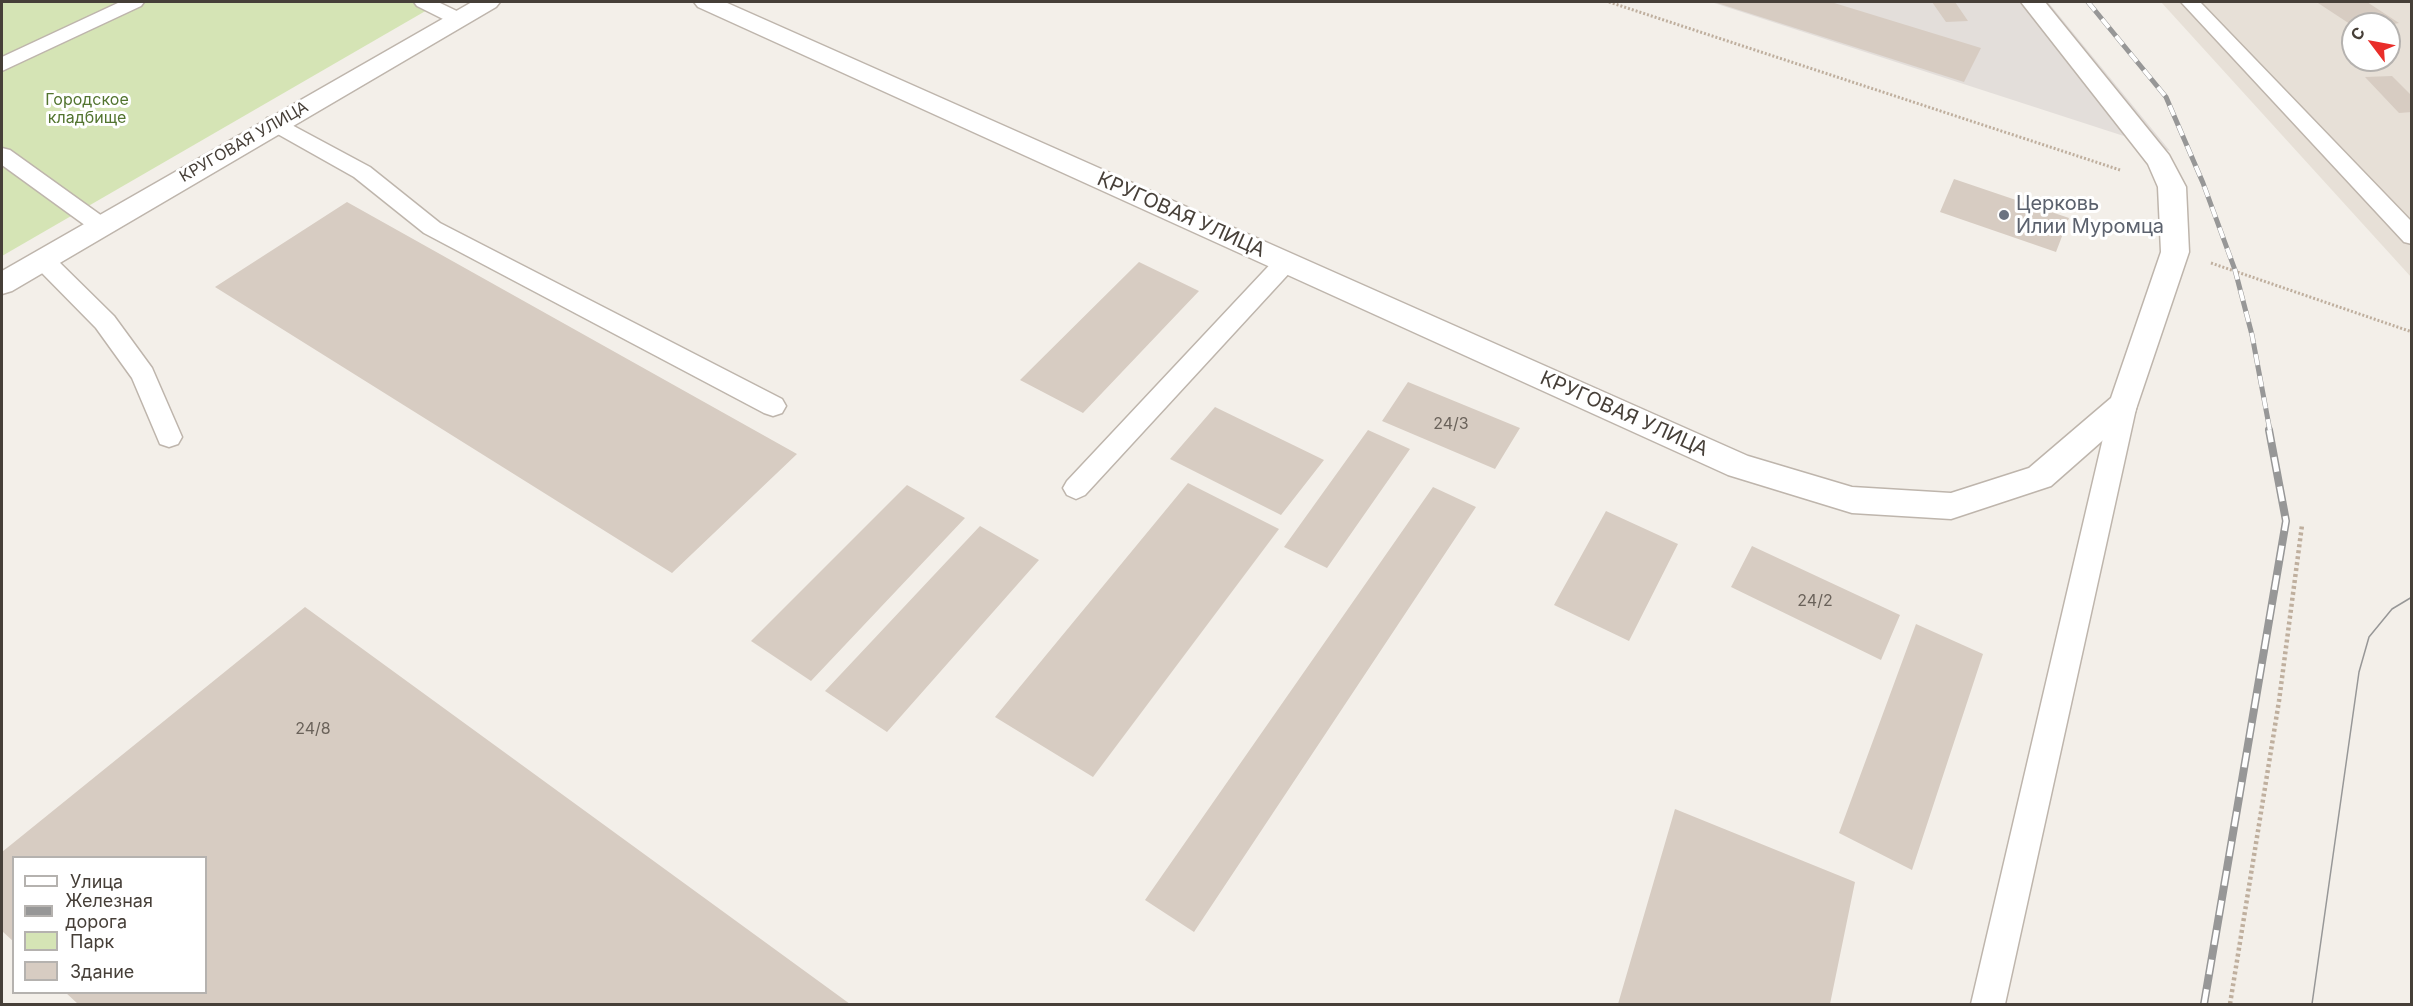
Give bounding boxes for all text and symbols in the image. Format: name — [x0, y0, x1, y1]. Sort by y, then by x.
north arrow — [2341, 12, 2401, 72]
text: С — [2346, 23, 2369, 44]
park label: Городское кладбище — [45, 90, 129, 128]
street label: КРУГОВАЯ УЛИЦА — [176, 97, 312, 187]
street label: КРУГОВАЯ УЛИЦА — [1093, 167, 1269, 263]
place label: Церковь Илии Муромца — [2016, 192, 2164, 239]
marker: Церковь Илии Муромца — [1997, 208, 2011, 222]
street label: КРУГОВАЯ УЛИЦА — [1536, 366, 1712, 462]
house number: 24/3 — [1433, 414, 1469, 434]
house number: 24/2 — [1797, 591, 1833, 611]
house number: 24/8 — [295, 719, 331, 739]
legend — [12, 856, 207, 994]
text: Улица — [70, 871, 123, 892]
text: Железная дорога — [65, 890, 153, 932]
text: Парк — [70, 931, 114, 952]
text: Здание — [70, 961, 134, 982]

